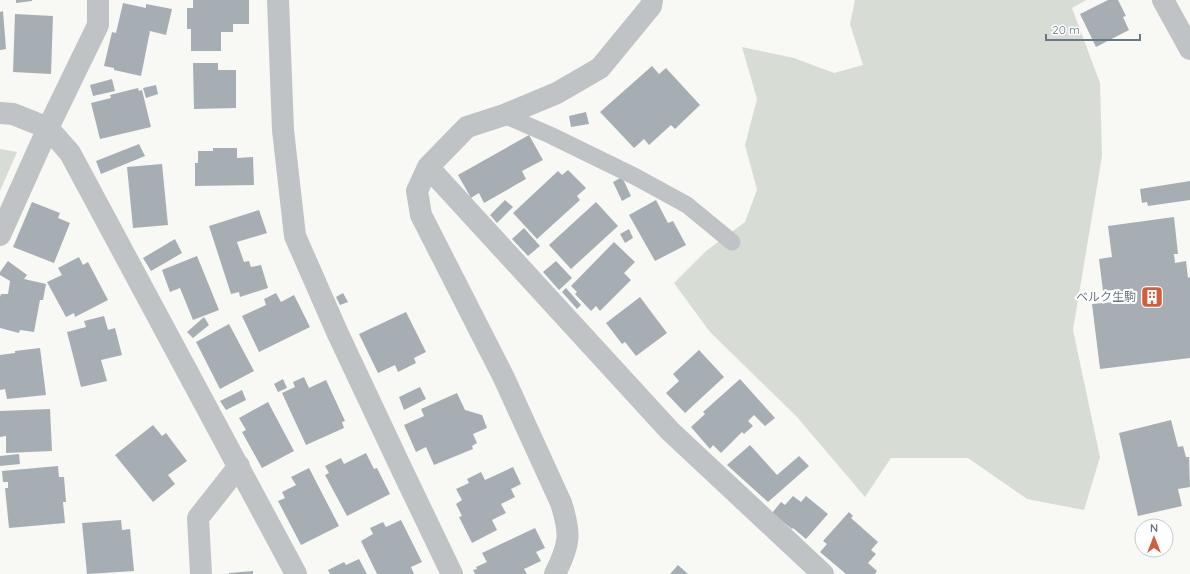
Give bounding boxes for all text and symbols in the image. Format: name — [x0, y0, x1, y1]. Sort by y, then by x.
scale bar — [1046, 16, 1140, 42]
text: 20 m — [1052, 22, 1080, 37]
building icon: ベルク生駒 — [1139, 284, 1165, 310]
place label: ベルク生駒 — [1076, 289, 1136, 304]
north arrow — [1134, 518, 1174, 558]
text: N — [1150, 521, 1158, 535]

